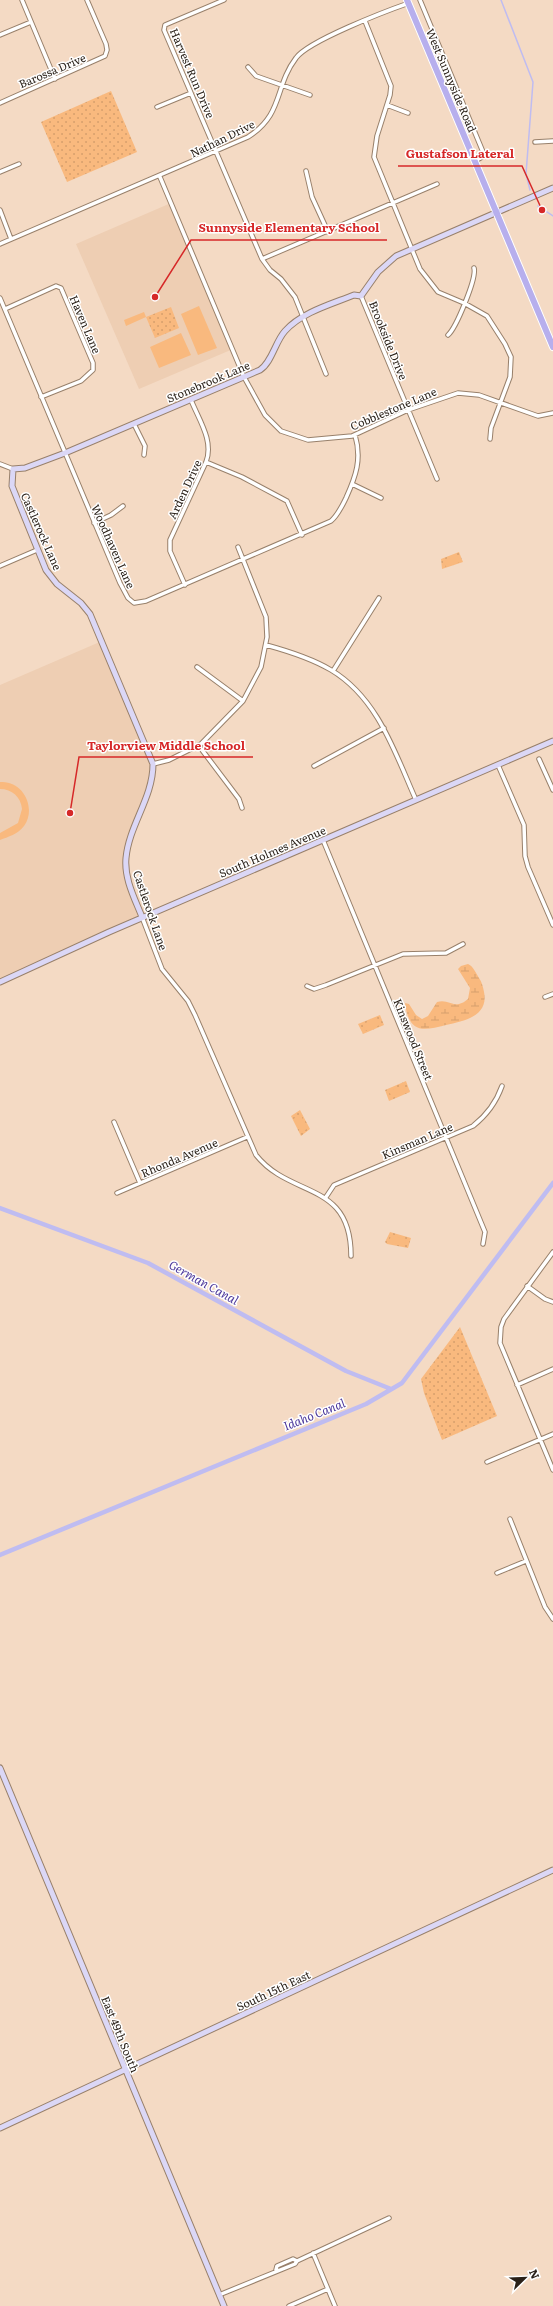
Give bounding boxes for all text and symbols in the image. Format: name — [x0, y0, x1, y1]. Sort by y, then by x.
street label: Harvest Run Drive — [167, 26, 219, 121]
street label: West Sunnyside Road — [423, 26, 481, 135]
street label: Barossa Drive — [16, 49, 88, 91]
street label: Nathan Drive — [187, 115, 257, 161]
callout: Gustafson Lateral — [398, 142, 522, 166]
text: Gustafson Lateral — [406, 144, 515, 162]
callout: Sunnyside Elementary School — [191, 216, 387, 240]
text: Sunnyside Elementary School — [199, 218, 380, 236]
street label: Haven Lane — [67, 292, 106, 356]
street label: Brookside Drive — [366, 298, 412, 382]
street label: Stonebrook Lane — [164, 356, 252, 406]
street label: Cobblestone Lane — [347, 383, 439, 433]
street label: Arden Drive — [163, 457, 205, 521]
street label: Castlerock Lane — [18, 490, 66, 573]
street label: Woodhaven Lane — [88, 501, 140, 591]
callout: Taylorview Middle School — [79, 733, 253, 757]
text: Taylorview Middle School — [87, 736, 246, 754]
street label: South Holmes Avenue — [216, 821, 328, 881]
street label: Castlerock Lane — [130, 868, 172, 952]
street label: Kinswood Street — [390, 996, 438, 1083]
street label: Kinsman Lane — [379, 1118, 455, 1162]
street label: Rhonda Avenue — [138, 1133, 220, 1180]
water label: German Canal — [166, 1255, 243, 1309]
water label: Idaho Canal — [280, 1393, 348, 1435]
street label: South 15th East — [234, 1966, 313, 2014]
street label: East 49th South — [98, 1993, 144, 2075]
north arrow — [505, 2258, 545, 2298]
text: N — [526, 2266, 544, 2281]

